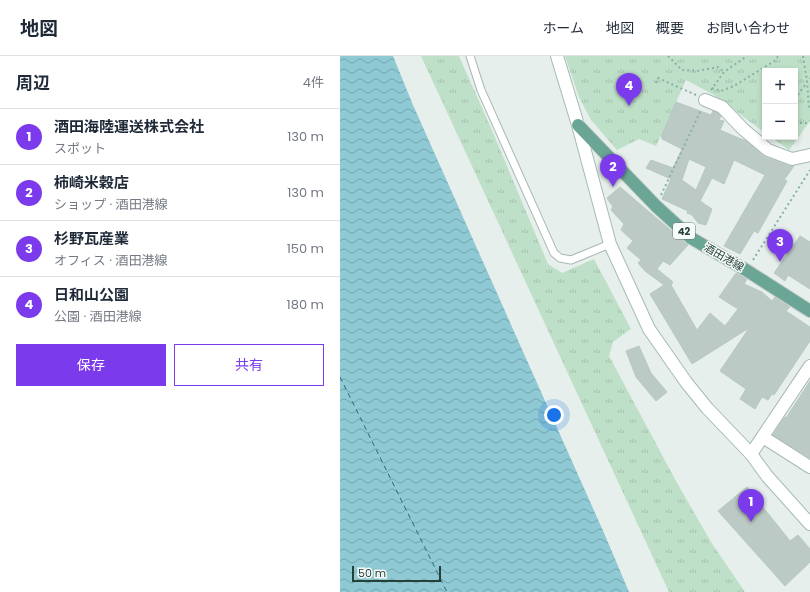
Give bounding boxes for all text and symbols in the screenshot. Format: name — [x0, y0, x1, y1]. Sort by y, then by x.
text: 地図 — [20, 15, 58, 42]
text: ホーム — [542, 18, 584, 38]
text: 地図 — [606, 18, 634, 38]
text: 概要 — [656, 18, 684, 38]
text: お問い合わせ — [706, 18, 790, 38]
map controls — [762, 68, 798, 140]
button: + — [762, 68, 798, 104]
text: 周辺 — [16, 71, 50, 95]
text: 4件 — [303, 73, 324, 92]
pin: 4 — [616, 73, 642, 106]
button: − — [762, 104, 798, 140]
text: 酒田海陸運送株式会社 — [54, 116, 204, 137]
text: 1 — [27, 127, 31, 146]
text: 130 m — [287, 127, 324, 146]
text: スポット — [54, 139, 106, 158]
pin: 2 — [600, 154, 626, 187]
text: 柿崎米穀店 — [54, 172, 129, 193]
text: 2 — [25, 183, 33, 202]
text: 130 m — [287, 183, 324, 202]
text: ショップ · 酒田港線 — [54, 195, 168, 214]
road number: 42 — [673, 223, 695, 239]
text: 杉野瓦産業 — [54, 228, 129, 249]
pin: 3 — [767, 229, 793, 262]
text: 3 — [25, 239, 33, 258]
text: 150 m — [287, 239, 324, 258]
street label: 酒田港線 — [701, 239, 747, 275]
text: オフィス · 酒田港線 — [54, 251, 167, 270]
text: 日和山公園 — [54, 284, 129, 305]
text: 4 — [25, 295, 33, 314]
text: 180 m — [287, 295, 324, 314]
text: 公園 · 酒田港線 — [54, 307, 142, 326]
button: 保存 — [16, 344, 166, 386]
button: 共有 — [174, 344, 324, 386]
your location — [544, 405, 564, 425]
pin: 1 — [738, 489, 764, 522]
scale bar — [352, 564, 441, 583]
text: 50 m — [358, 565, 386, 581]

